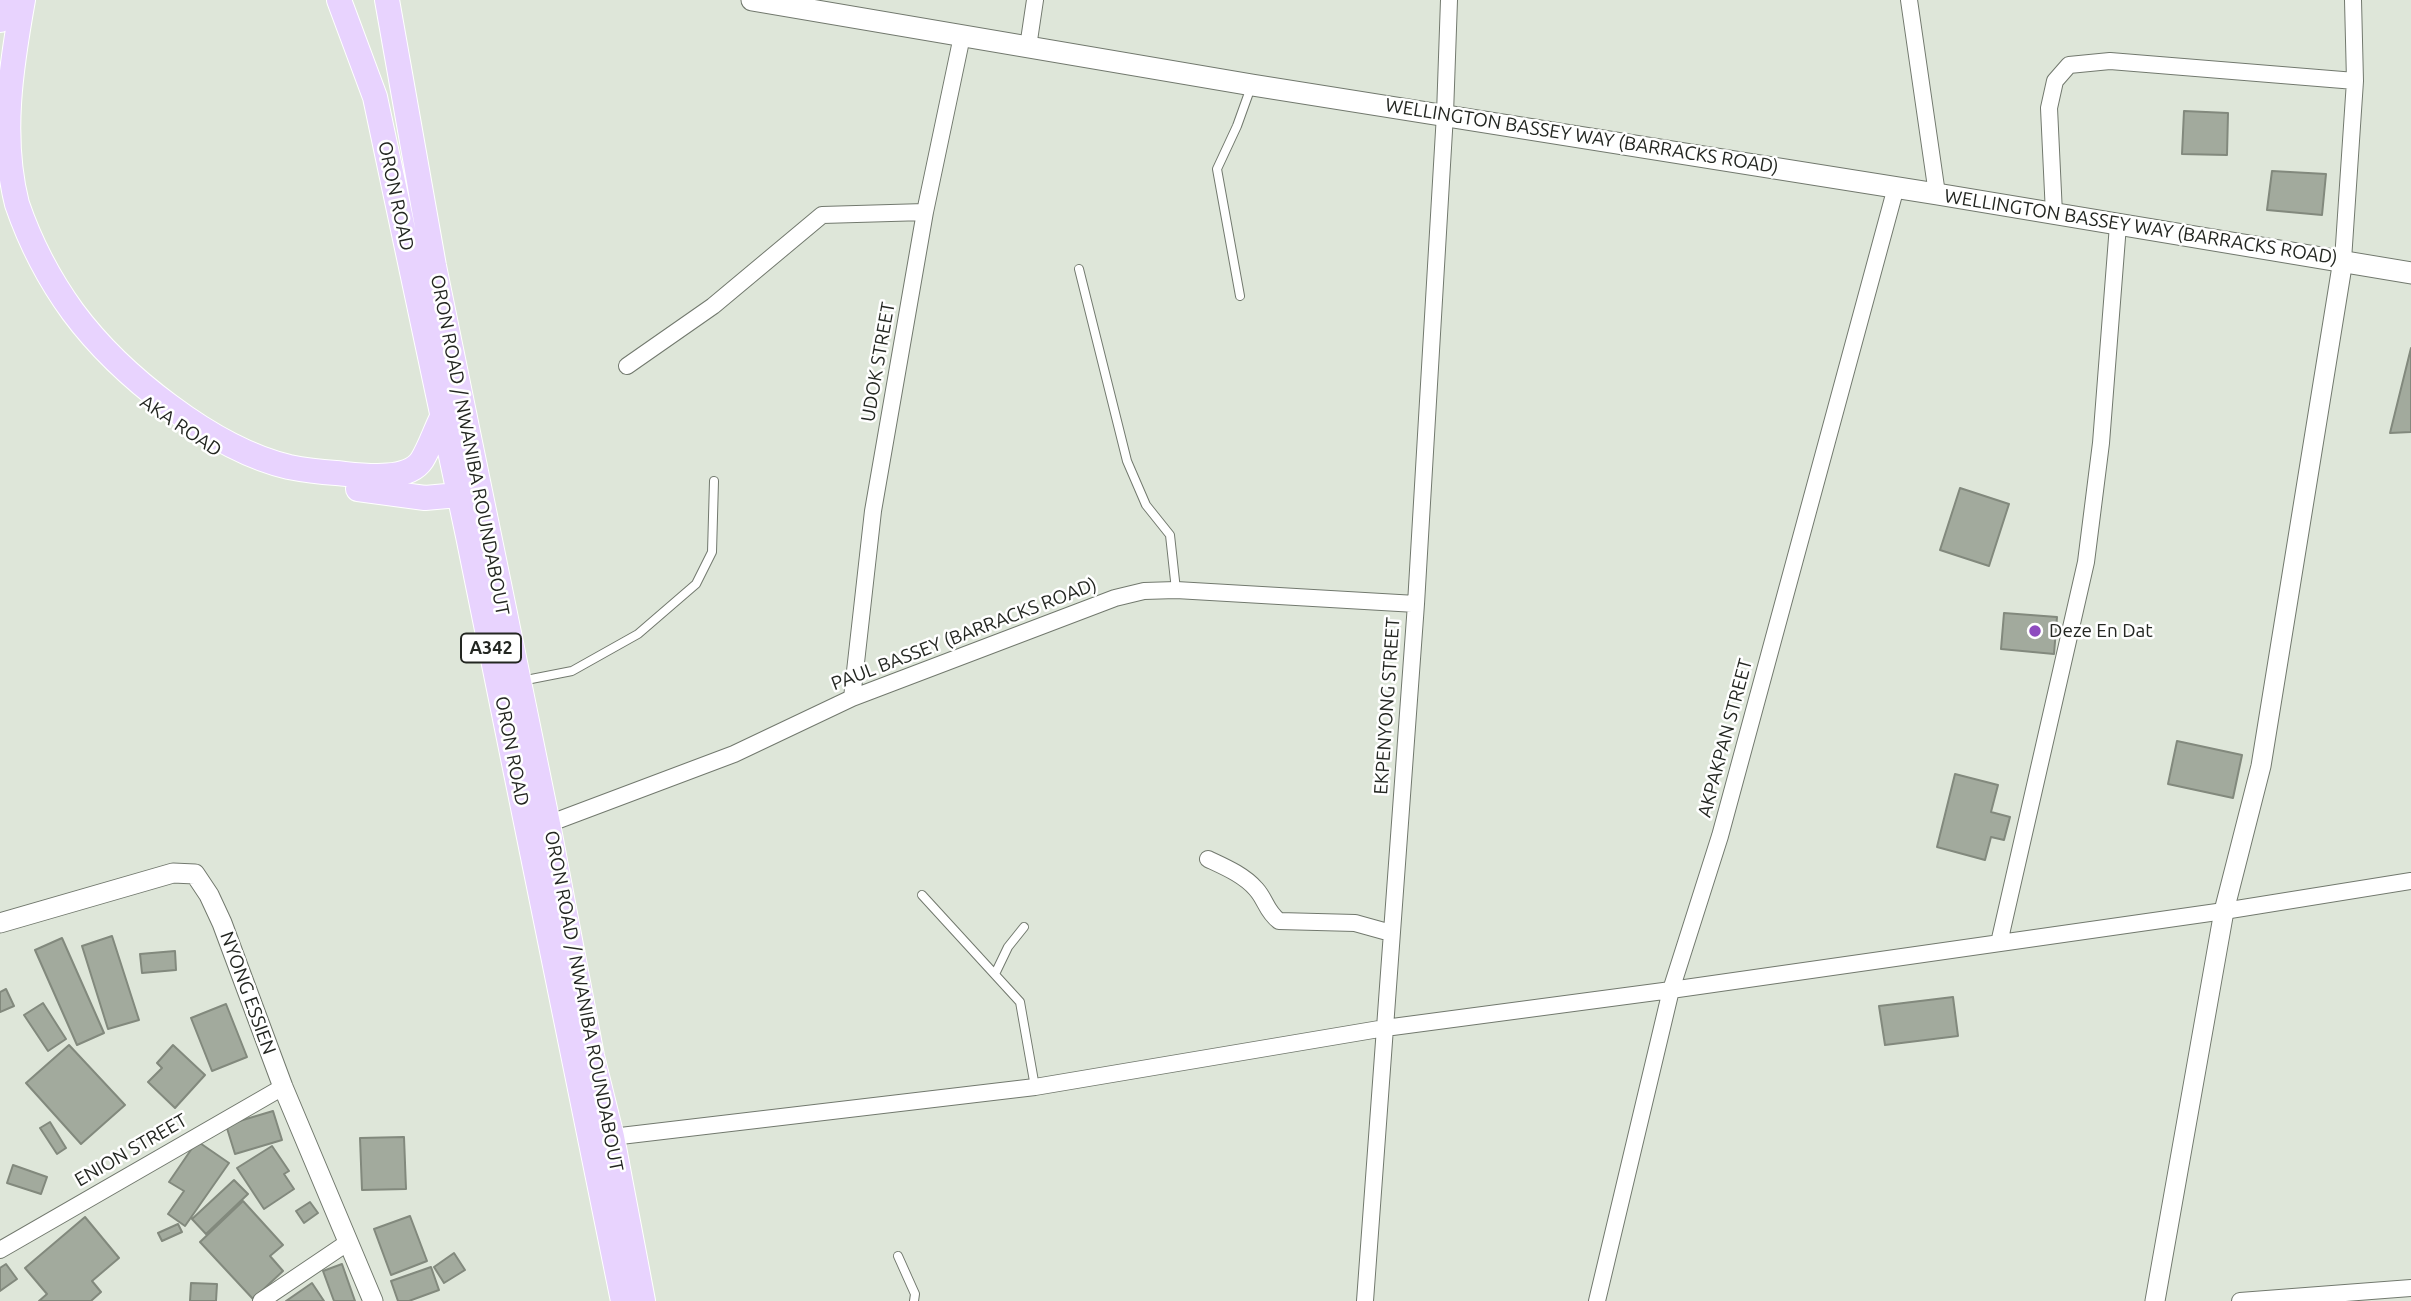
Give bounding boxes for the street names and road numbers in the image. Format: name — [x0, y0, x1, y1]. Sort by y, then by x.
street label: WELLINGTON BASSEY WAY (BARRACKS ROAD) — [1384, 94, 1780, 178]
street label: ORON ROAD — [373, 139, 419, 253]
street label: WELLINGTON BASSEY WAY (BARRACKS ROAD) — [1943, 185, 2339, 269]
street label: ORON ROAD / NWANIBA ROUNDABOUT — [426, 273, 514, 617]
street label: UDOK STREET — [856, 300, 900, 424]
street label: AKA ROAD — [136, 390, 226, 462]
street label: PAUL BASSEY (BARRACKS ROAD) — [828, 573, 1100, 695]
street label: EKPENYONG STREET — [1369, 617, 1405, 795]
road number: A342 — [461, 634, 521, 662]
street label: AKPAKPAN STREET — [1693, 656, 1757, 820]
street label: ORON ROAD — [490, 694, 534, 808]
street label: ORON ROAD / NWANIBA ROUNDABOUT — [540, 829, 628, 1173]
street label: NYONG ESSIEN — [215, 929, 281, 1057]
street label: ENION STREET — [71, 1109, 191, 1191]

